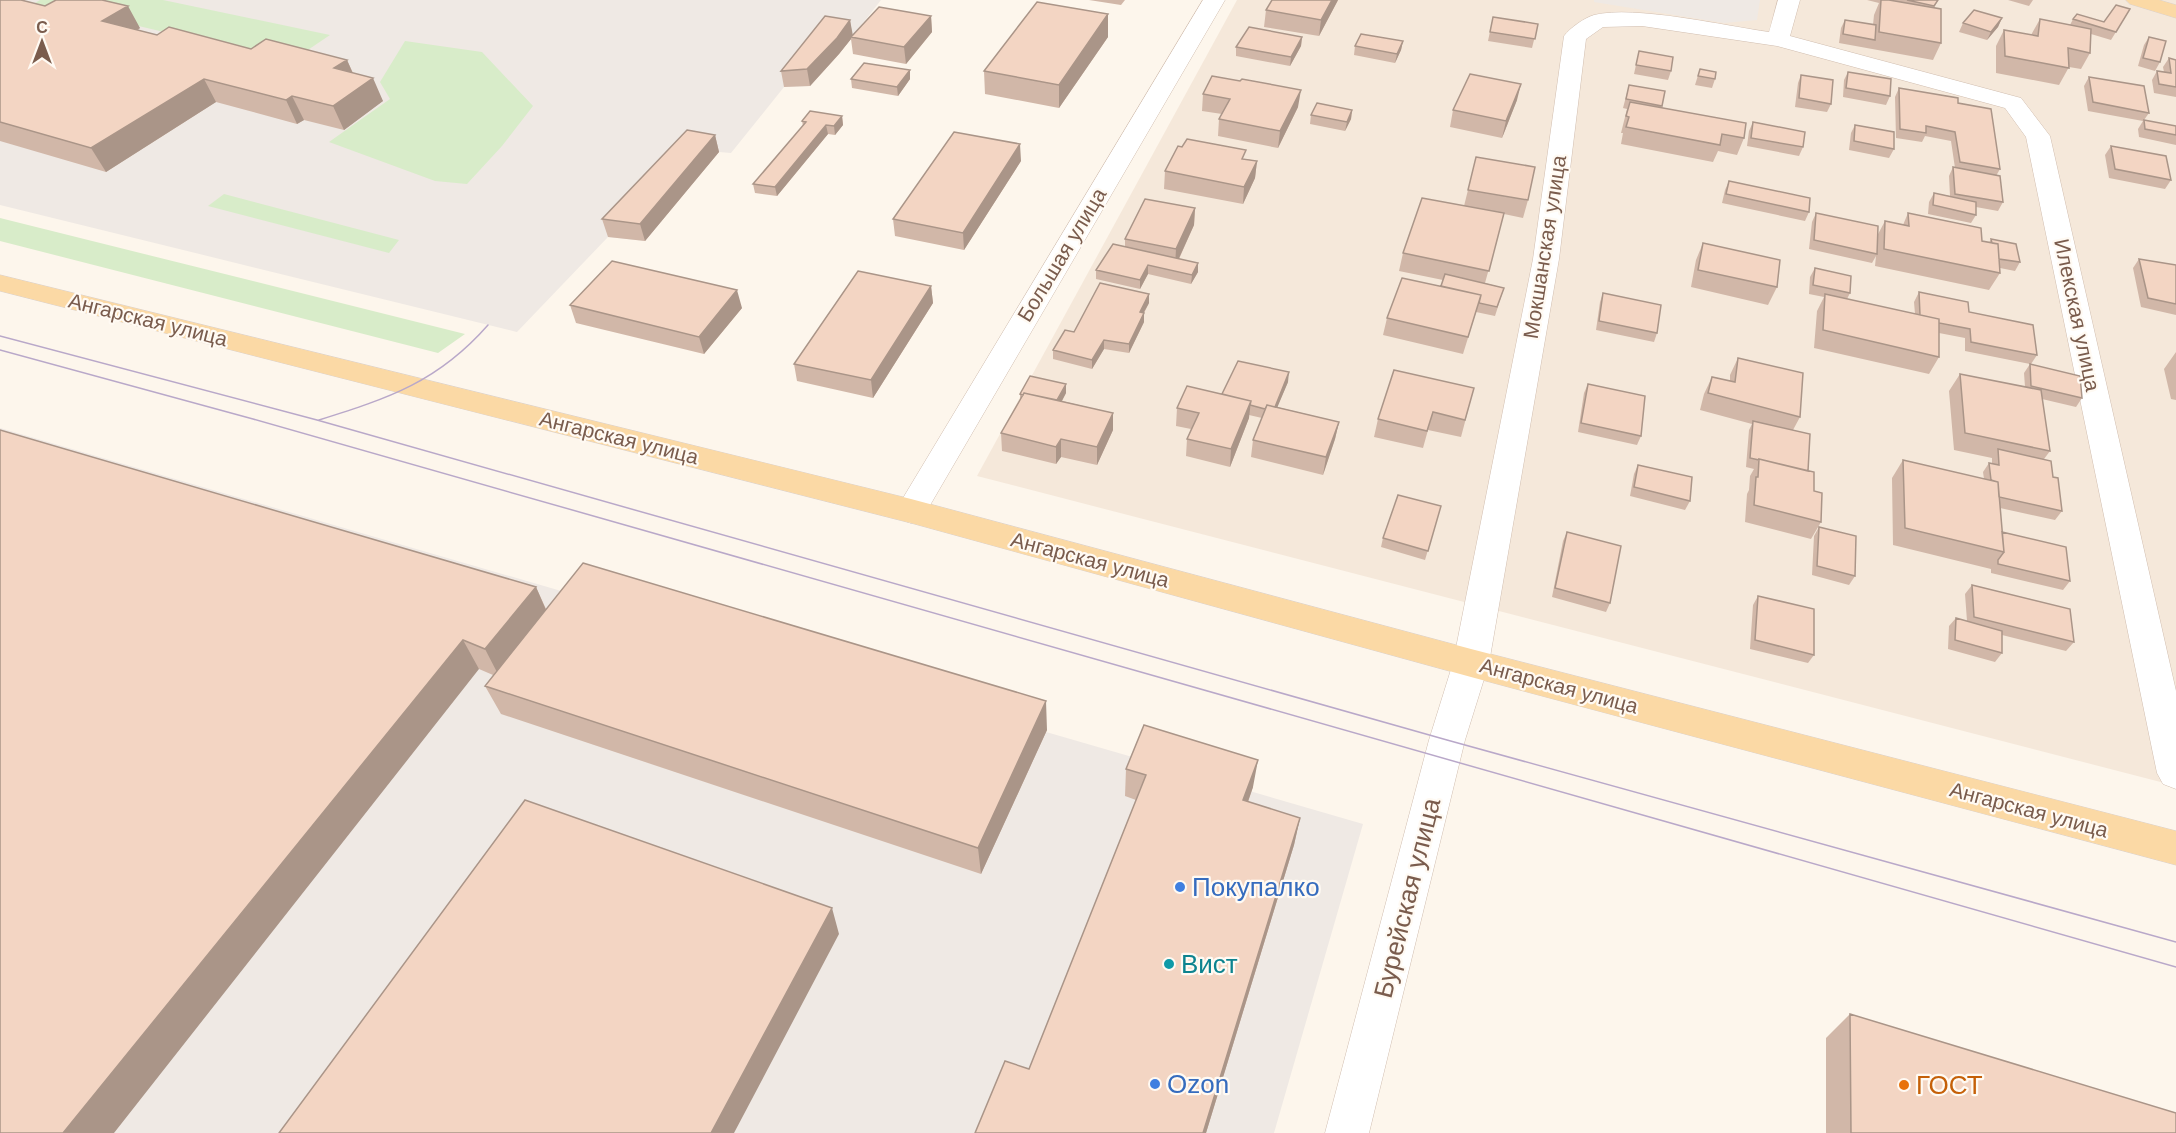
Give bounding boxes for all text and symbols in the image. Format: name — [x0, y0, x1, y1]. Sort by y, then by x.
north arrow — [12, 12, 72, 72]
text: С — [36, 19, 48, 36]
street label: Мокшанская улица — [1519, 153, 1570, 340]
street label: Большая улица — [1013, 184, 1111, 326]
street label: Илекская улица — [2050, 237, 2105, 394]
street label: Ангарская улица — [66, 289, 230, 350]
street label: Ангарская улица — [537, 407, 701, 468]
street label: Ангарская улица — [1008, 527, 1172, 592]
street label: Ангарская улица — [1477, 653, 1641, 718]
street label: Ангарская улица — [1947, 777, 2111, 842]
street label: Бурейская улица — [1368, 794, 1446, 1001]
place label: Покупалко — [1192, 872, 1320, 902]
marker: Покупалко — [1173, 880, 1187, 894]
place label: Вист — [1181, 949, 1238, 979]
marker: Вист — [1162, 957, 1176, 971]
place label: Ozon — [1167, 1069, 1229, 1099]
place label: ГОСТ — [1916, 1070, 1983, 1100]
marker: Ozon — [1148, 1077, 1162, 1091]
marker: ГОСТ — [1897, 1078, 1911, 1092]

